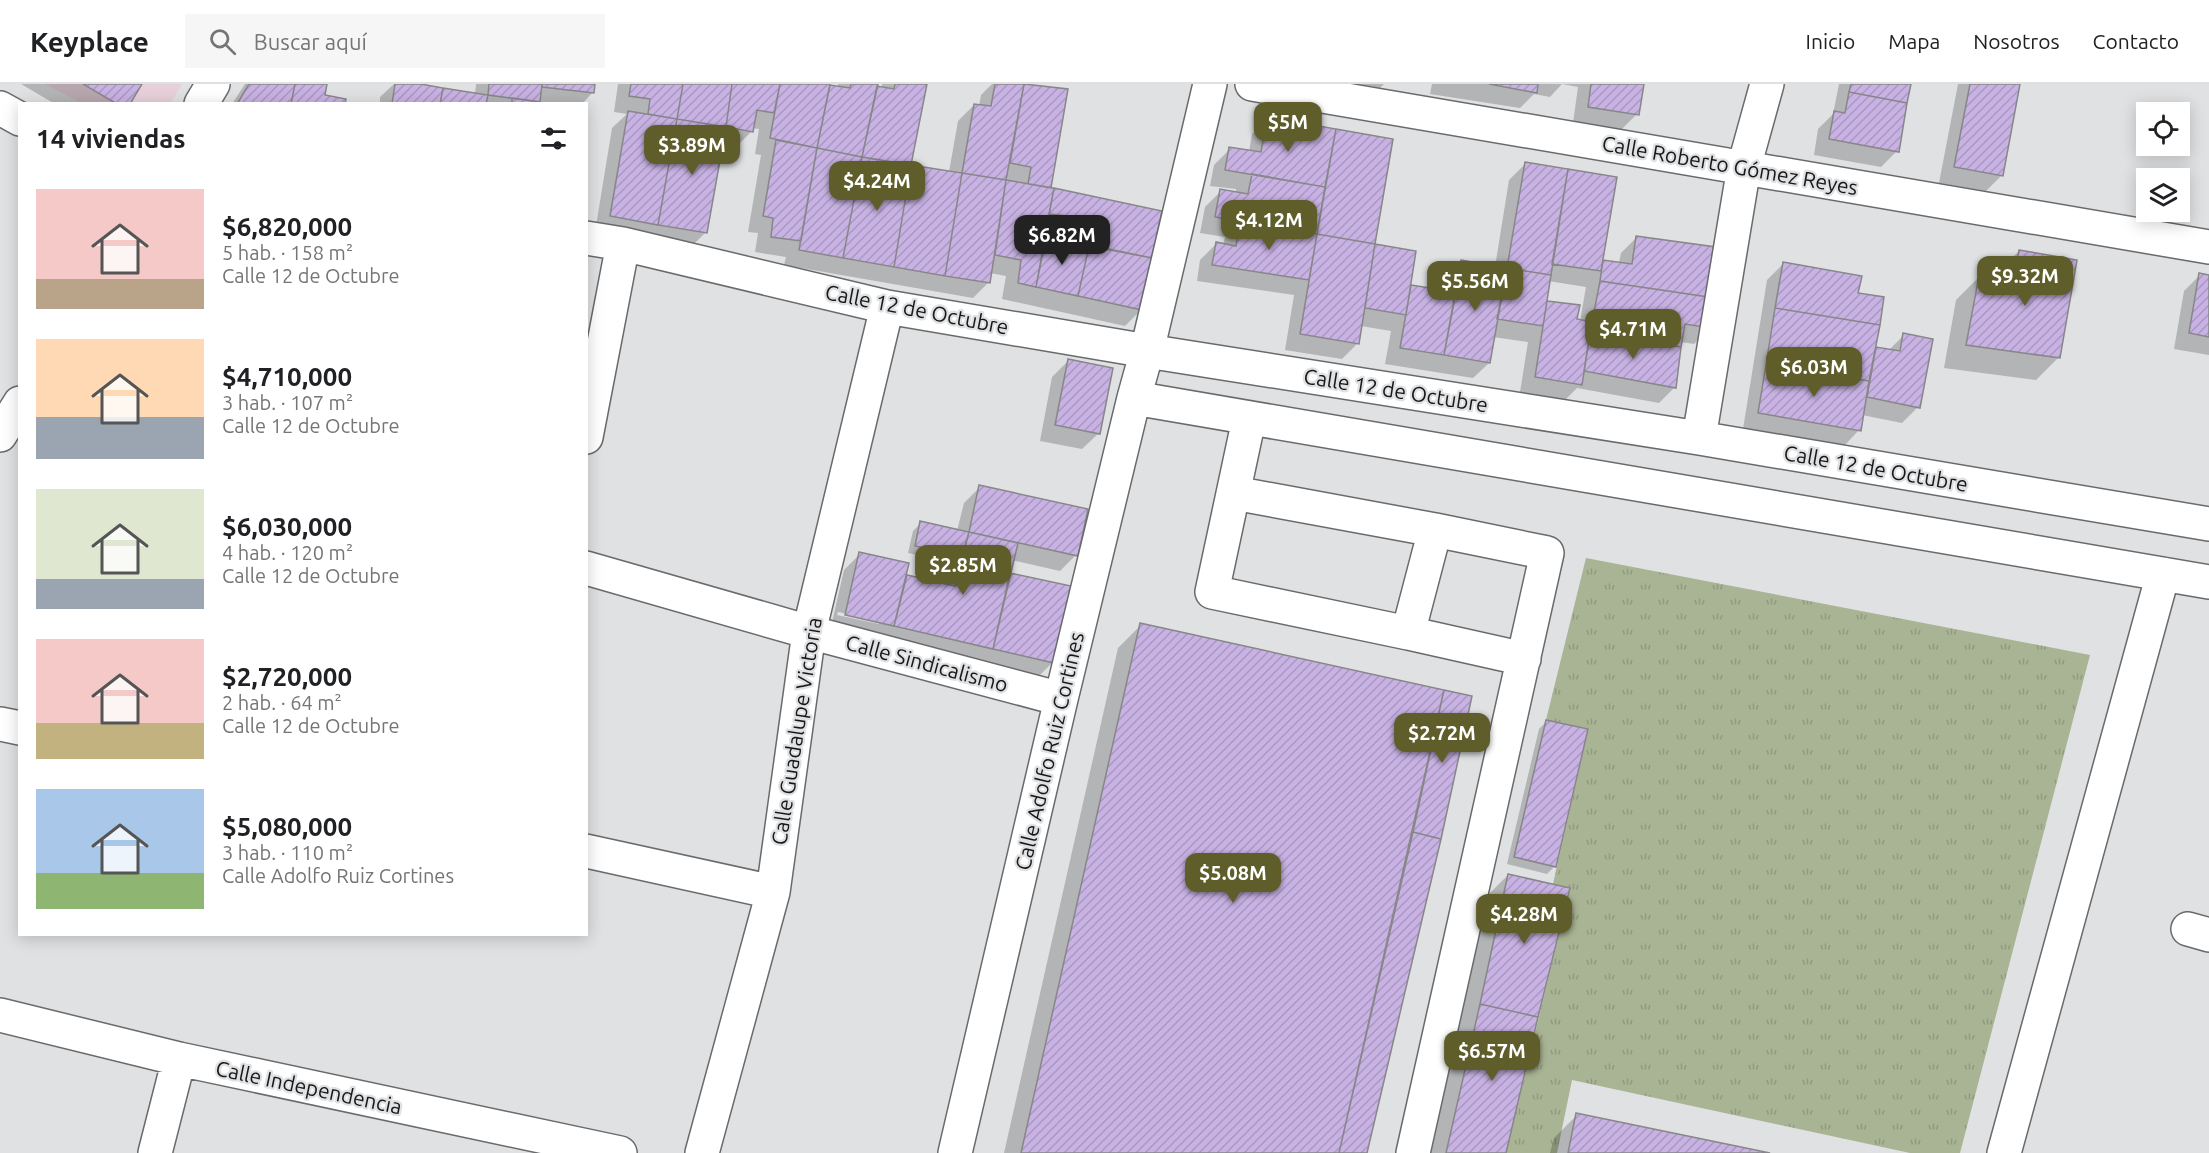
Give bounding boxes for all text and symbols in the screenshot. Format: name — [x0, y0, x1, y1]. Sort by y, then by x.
search box — [185, 14, 605, 68]
icon: search — [206, 25, 239, 58]
text: Keyplace — [30, 26, 149, 57]
text: Buscar aquí — [254, 29, 367, 54]
text: Inicio — [1806, 29, 1855, 53]
text: Mapa — [1888, 29, 1940, 53]
text: Nosotros — [1973, 29, 2060, 53]
text: Contacto — [2093, 29, 2179, 53]
pin: $5M — [1259, 102, 1317, 153]
map controls — [2136, 102, 2190, 222]
button: locate — [2136, 102, 2190, 156]
text: $5M — [1268, 110, 1308, 133]
icon: filters — [537, 122, 570, 155]
text: 14 viviendas — [36, 124, 186, 153]
pin: $3.89M — [643, 125, 741, 176]
street label: Calle Roberto Gómez Reyes — [1600, 131, 1860, 199]
text: $3.89M — [658, 133, 726, 156]
pin: $4.24M — [828, 161, 926, 212]
button: layers — [2136, 168, 2190, 222]
text: $4.24M — [843, 169, 911, 192]
pin: $4.12M — [1220, 200, 1318, 251]
text: $4.12M — [1235, 208, 1303, 231]
text: $6,820,000 — [222, 212, 352, 241]
icon: home — [84, 213, 156, 285]
pin: $6.82M — [1013, 215, 1111, 266]
text: $6.82M — [1028, 223, 1096, 246]
text: 5 hab. · 158 m² — [222, 241, 353, 264]
pin: $9.32M — [1976, 256, 2074, 307]
pin: $5.56M — [1426, 261, 1524, 312]
text: Calle 12 de Octubre — [222, 264, 400, 287]
text: $9.32M — [1991, 264, 2059, 287]
text: $5.56M — [1441, 269, 1509, 292]
street label: Calle 12 de Octubre — [823, 279, 1011, 339]
pin: $4.71M — [1584, 309, 1682, 360]
text: $4.71M — [1599, 317, 1667, 340]
pin: $6.03M — [1765, 347, 1863, 398]
text: $6.03M — [1780, 355, 1848, 378]
text: $4,710,000 — [222, 362, 352, 391]
icon: home — [84, 363, 156, 435]
street label: Calle 12 de Octubre — [1302, 364, 1490, 416]
text: 3 hab. · 107 m² — [222, 391, 353, 414]
text: Calle 12 de Octubre — [222, 414, 400, 437]
street label: Calle 12 de Octubre — [1782, 440, 1970, 496]
text: $6,030,000 — [222, 512, 352, 541]
icon: home — [84, 513, 156, 585]
text: 4 hab. · 120 m² — [222, 541, 353, 564]
pin: $2.85M — [914, 545, 1012, 596]
text: $2.85M — [929, 553, 997, 576]
text: Calle 12 de Octubre — [222, 564, 400, 587]
street label: Calle Guadalupe Victoria — [766, 615, 826, 847]
street label: Calle Sindicalismo — [843, 630, 1011, 696]
street label: Calle Adolfo Ruiz Cortines — [1010, 630, 1088, 872]
text: $2,720,000 — [222, 662, 352, 691]
icon: home — [84, 663, 156, 735]
text: 2 hab. · 64 m² — [222, 691, 342, 714]
pin: $2.72M — [1393, 713, 1491, 764]
text: Calle 12 de Octubre — [222, 714, 400, 737]
text: $2.72M — [1408, 721, 1476, 744]
text: $5,080,000 — [222, 812, 352, 841]
icon: home — [84, 813, 156, 885]
text: 3 hab. · 110 m² — [222, 841, 353, 864]
pin: $5.08M — [1184, 853, 1282, 904]
text: $5.08M — [1199, 861, 1267, 884]
text: Calle Adolfo Ruiz Cortines — [222, 864, 454, 887]
pin: $4.28M — [1475, 894, 1573, 945]
text: $4.28M — [1490, 902, 1558, 925]
pin: $6.57M — [1443, 1031, 1541, 1082]
text: $6.57M — [1458, 1039, 1526, 1062]
street label: Calle Independencia — [214, 1056, 404, 1118]

